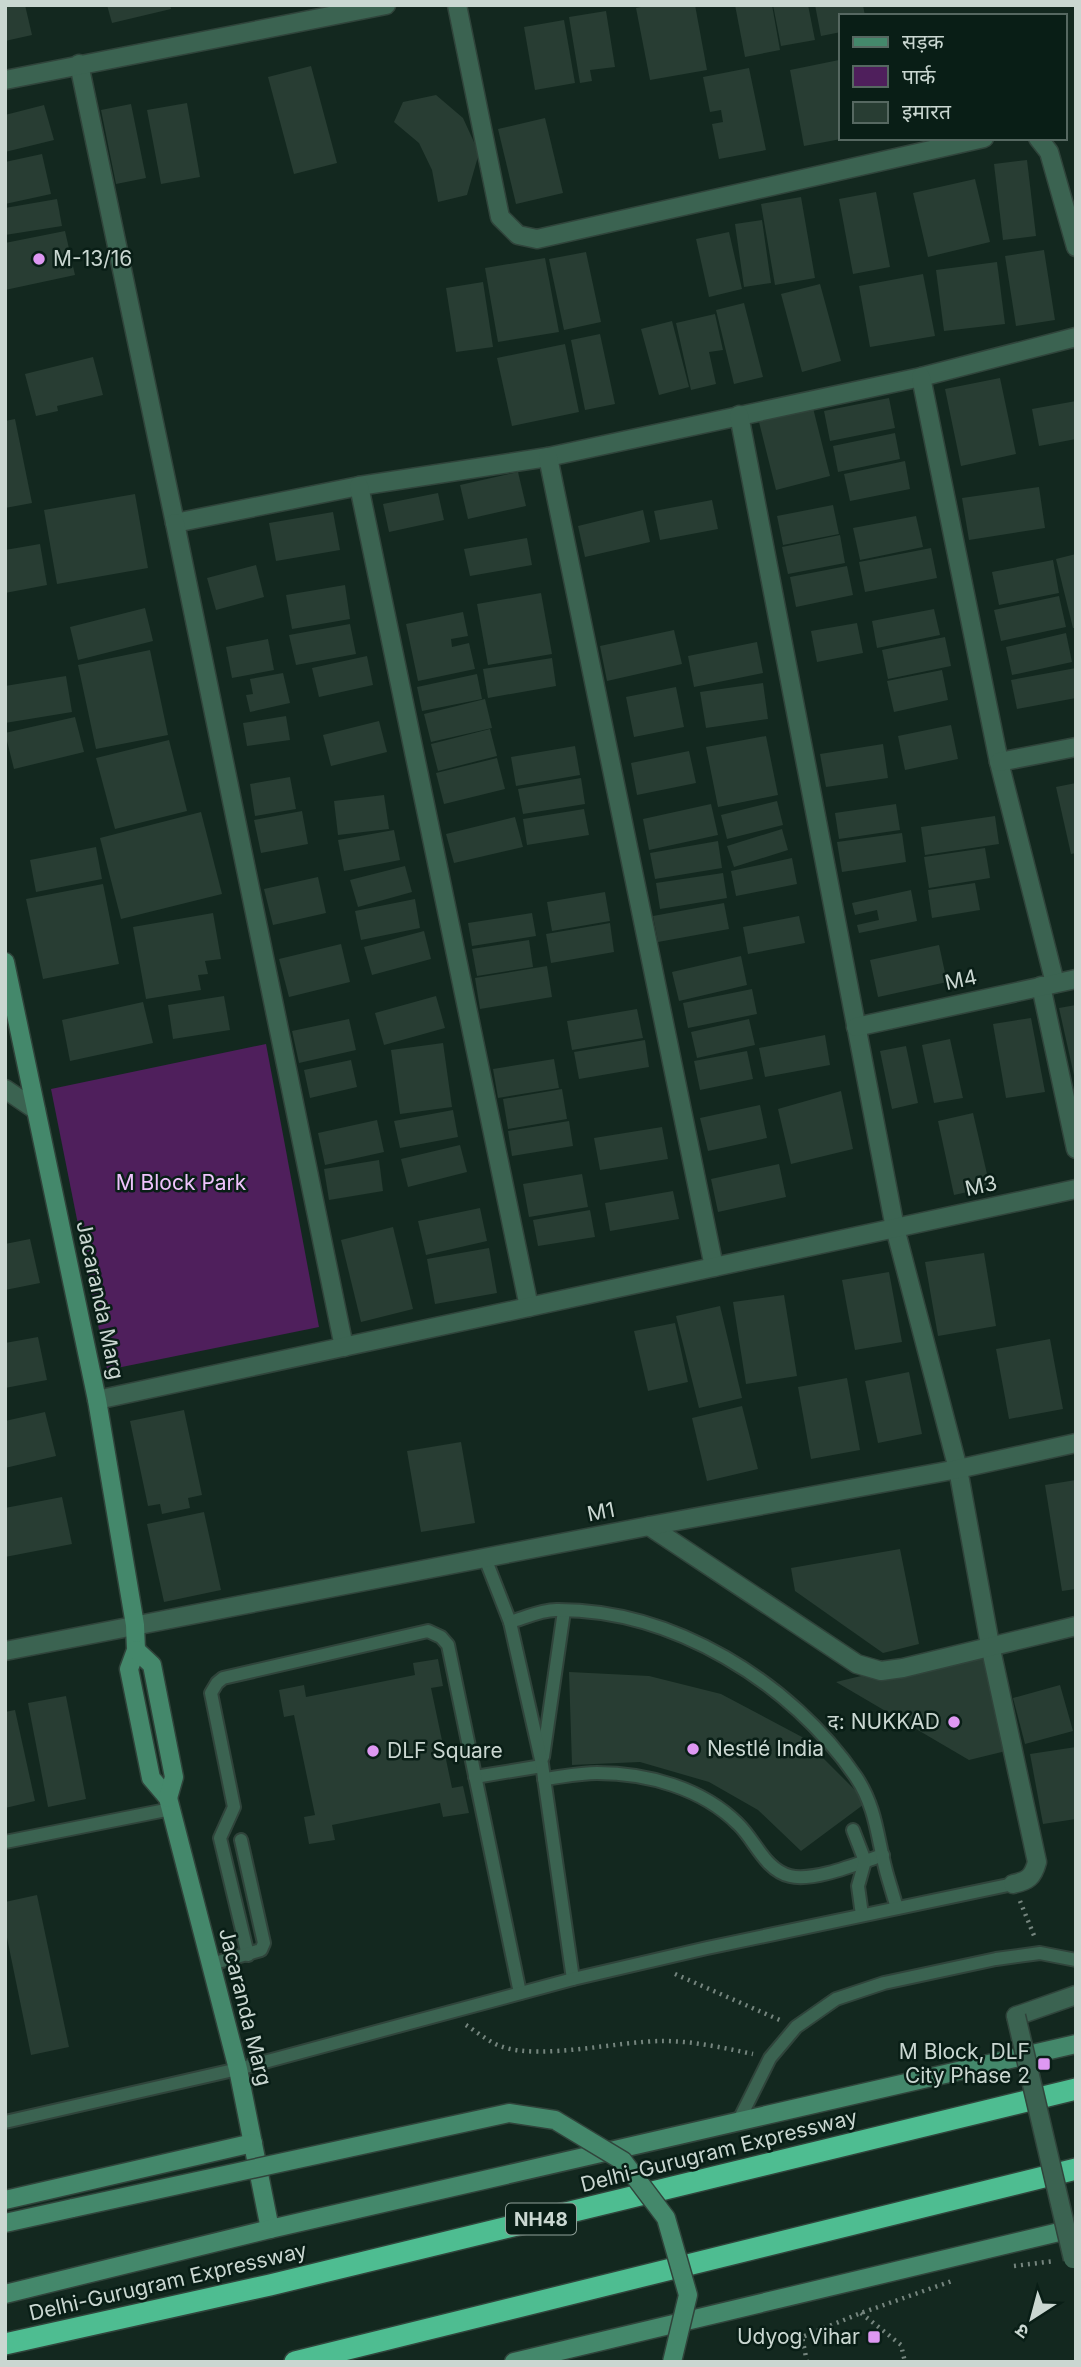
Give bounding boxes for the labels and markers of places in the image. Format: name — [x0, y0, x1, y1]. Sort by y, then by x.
place label: M-13/16 — [53, 246, 132, 271]
marker: M-13/16 — [31, 251, 47, 267]
place label: द: NUKKAD — [828, 1709, 940, 1734]
marker: द: NUKKAD — [946, 1714, 962, 1730]
place label: Nestlé India — [707, 1736, 824, 1761]
place label: DLF Square — [387, 1738, 503, 1763]
marker: Nestlé India — [685, 1741, 701, 1757]
marker: DLF Square — [365, 1743, 381, 1759]
place label: M Block, DLF City Phase 2 — [899, 2039, 1030, 2088]
marker: M Block, DLF City Phase 2 — [1036, 2056, 1052, 2072]
place label: Udyog Vihar — [737, 2324, 860, 2349]
marker: Udyog Vihar — [866, 2329, 882, 2345]

